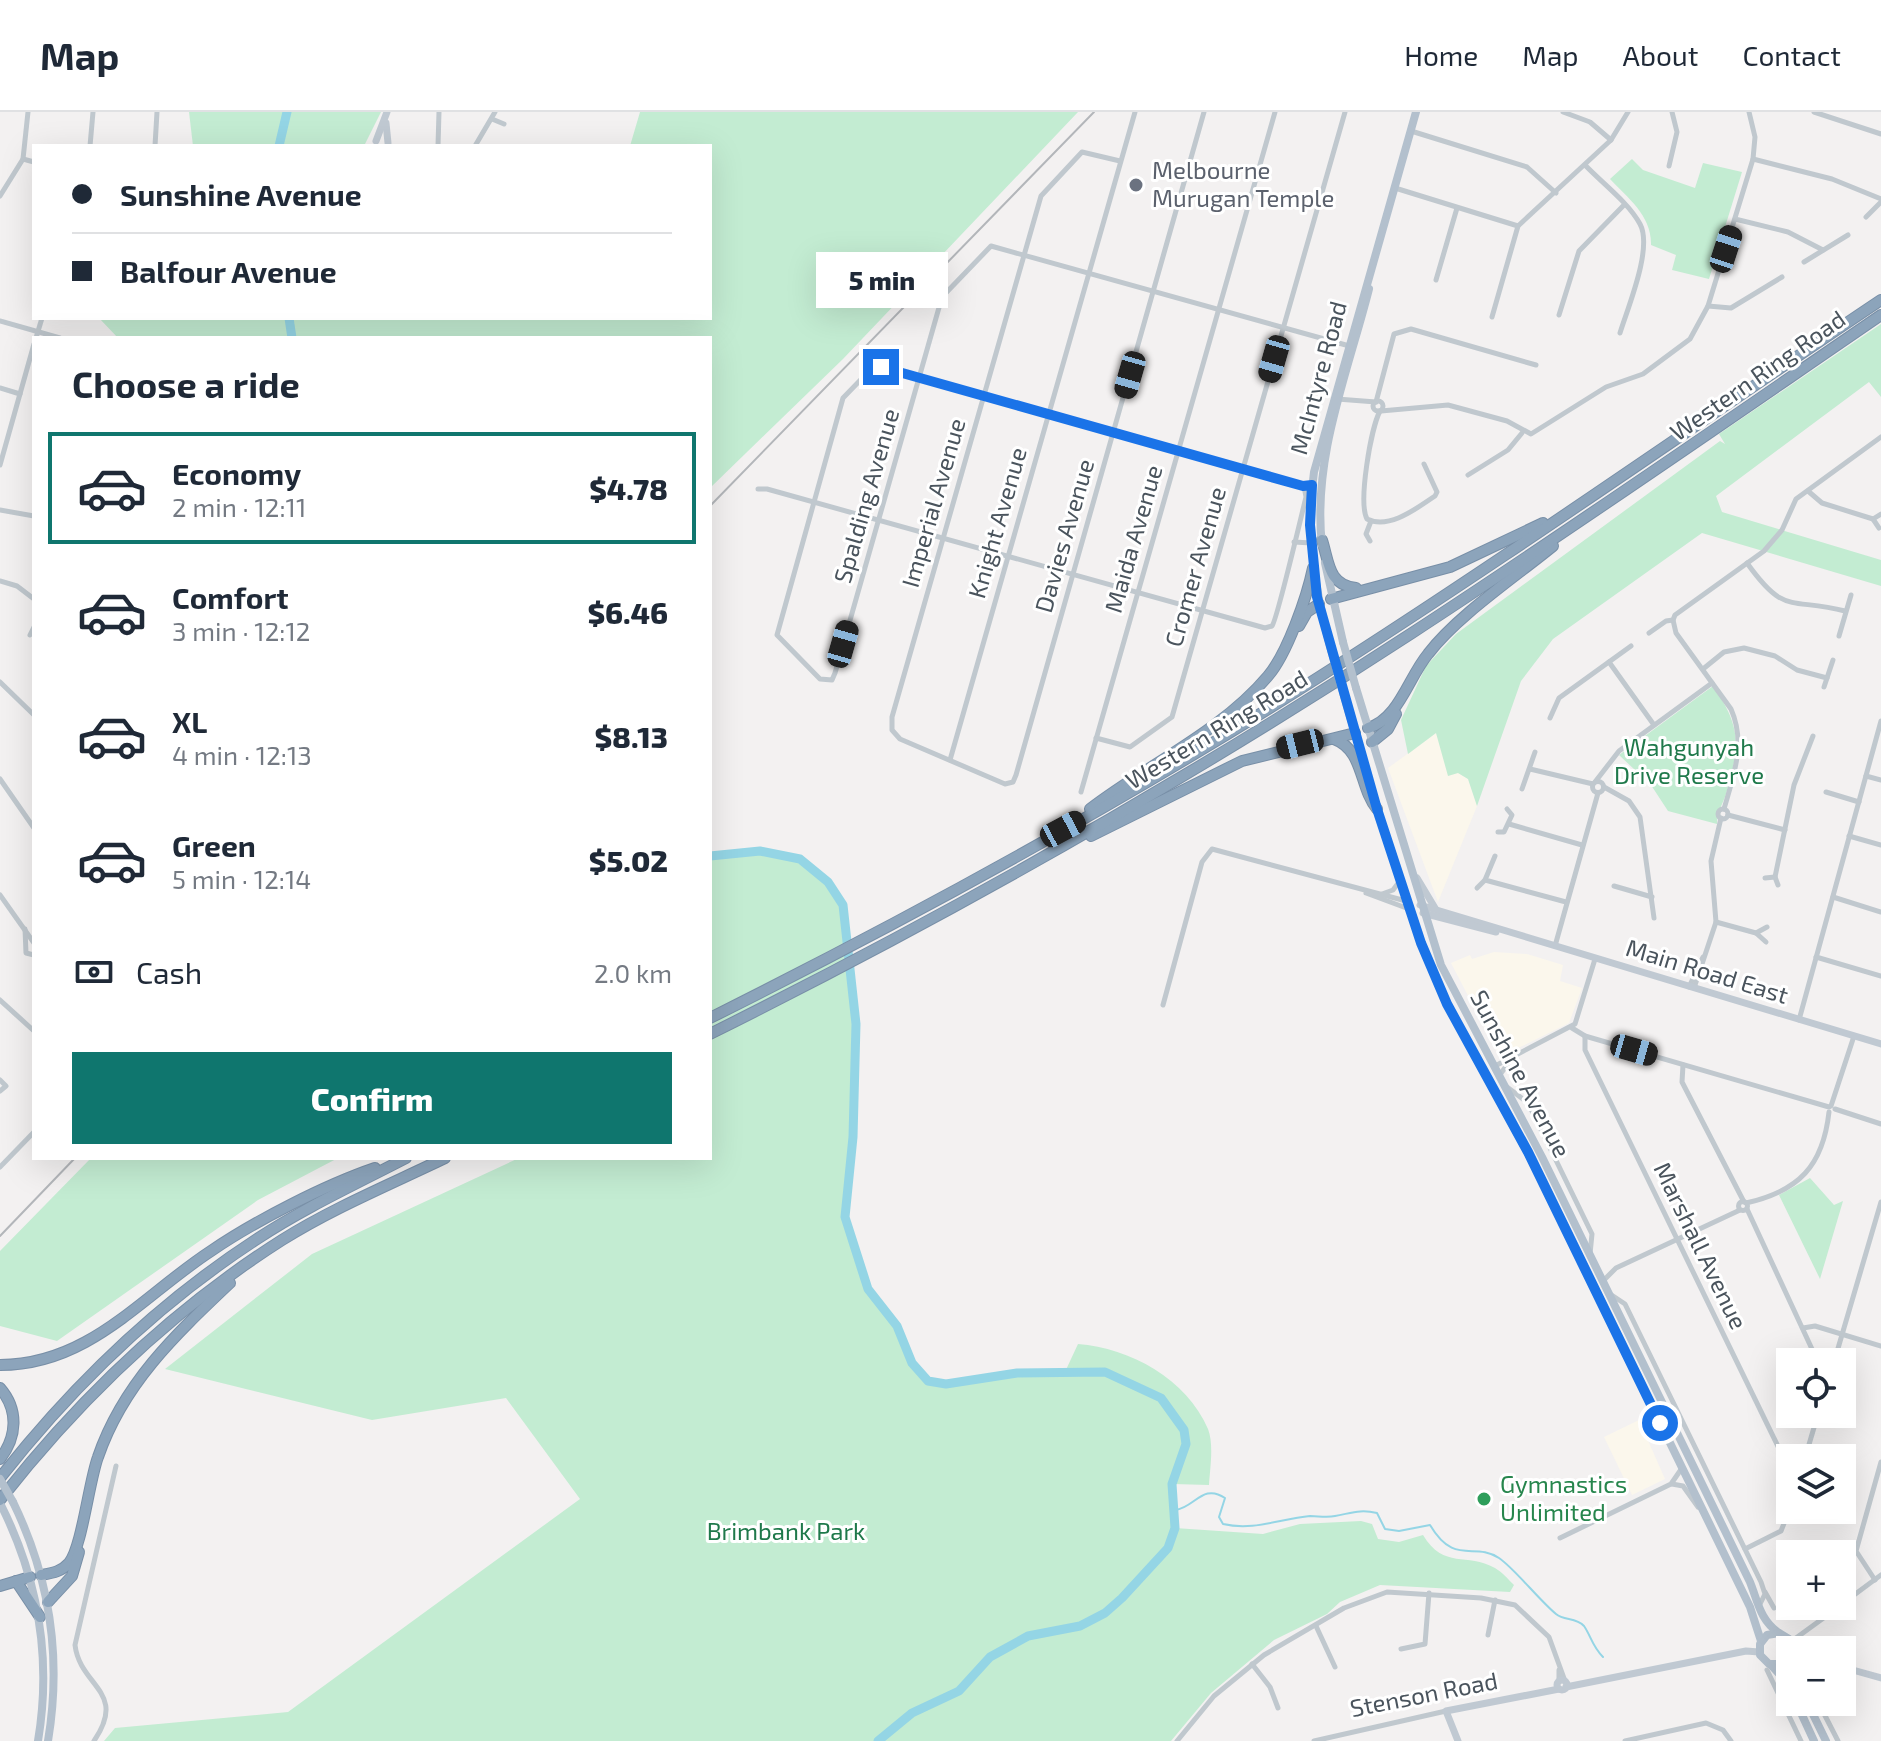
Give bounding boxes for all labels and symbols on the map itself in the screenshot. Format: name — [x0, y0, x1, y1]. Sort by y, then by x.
place label: Melbourne Murugan Temple — [1152, 155, 1334, 212]
marker: Melbourne Murugan Temple — [1127, 176, 1145, 194]
car — [1707, 222, 1745, 276]
callout: 5 min — [815, 251, 947, 307]
street label: McIntyre Road — [1283, 298, 1352, 458]
street label: Western Ring Road — [1664, 303, 1850, 446]
car — [1256, 333, 1292, 385]
route end — [863, 349, 899, 385]
car — [1112, 349, 1148, 401]
street label: Spalding Avenue — [827, 405, 904, 586]
street label: Imperial Avenue — [895, 415, 971, 591]
street label: Knight Avenue — [961, 444, 1032, 601]
street label: Davies Avenue — [1028, 456, 1099, 616]
street label: Maida Avenue — [1098, 461, 1167, 616]
street label: Cromer Avenue — [1158, 483, 1231, 650]
car — [825, 618, 861, 670]
street label: Western Ring Road — [1120, 663, 1312, 794]
car — [1274, 727, 1326, 761]
park label: Wahgunyah Drive Reserve — [1614, 732, 1764, 789]
car — [1036, 807, 1090, 851]
street label: Main Road East — [1623, 932, 1792, 1009]
street label: Sunshine Avenue — [1465, 985, 1578, 1162]
car — [1608, 1032, 1660, 1068]
street label: Marshall Avenue — [1648, 1157, 1754, 1333]
route start — [1642, 1405, 1678, 1441]
place label: Gymnastics Unlimited — [1500, 1469, 1627, 1526]
marker: Gymnastics Unlimited — [1475, 1490, 1493, 1508]
park label: Brimbank Park — [707, 1516, 865, 1545]
street label: Stenson Road — [1347, 1665, 1500, 1722]

